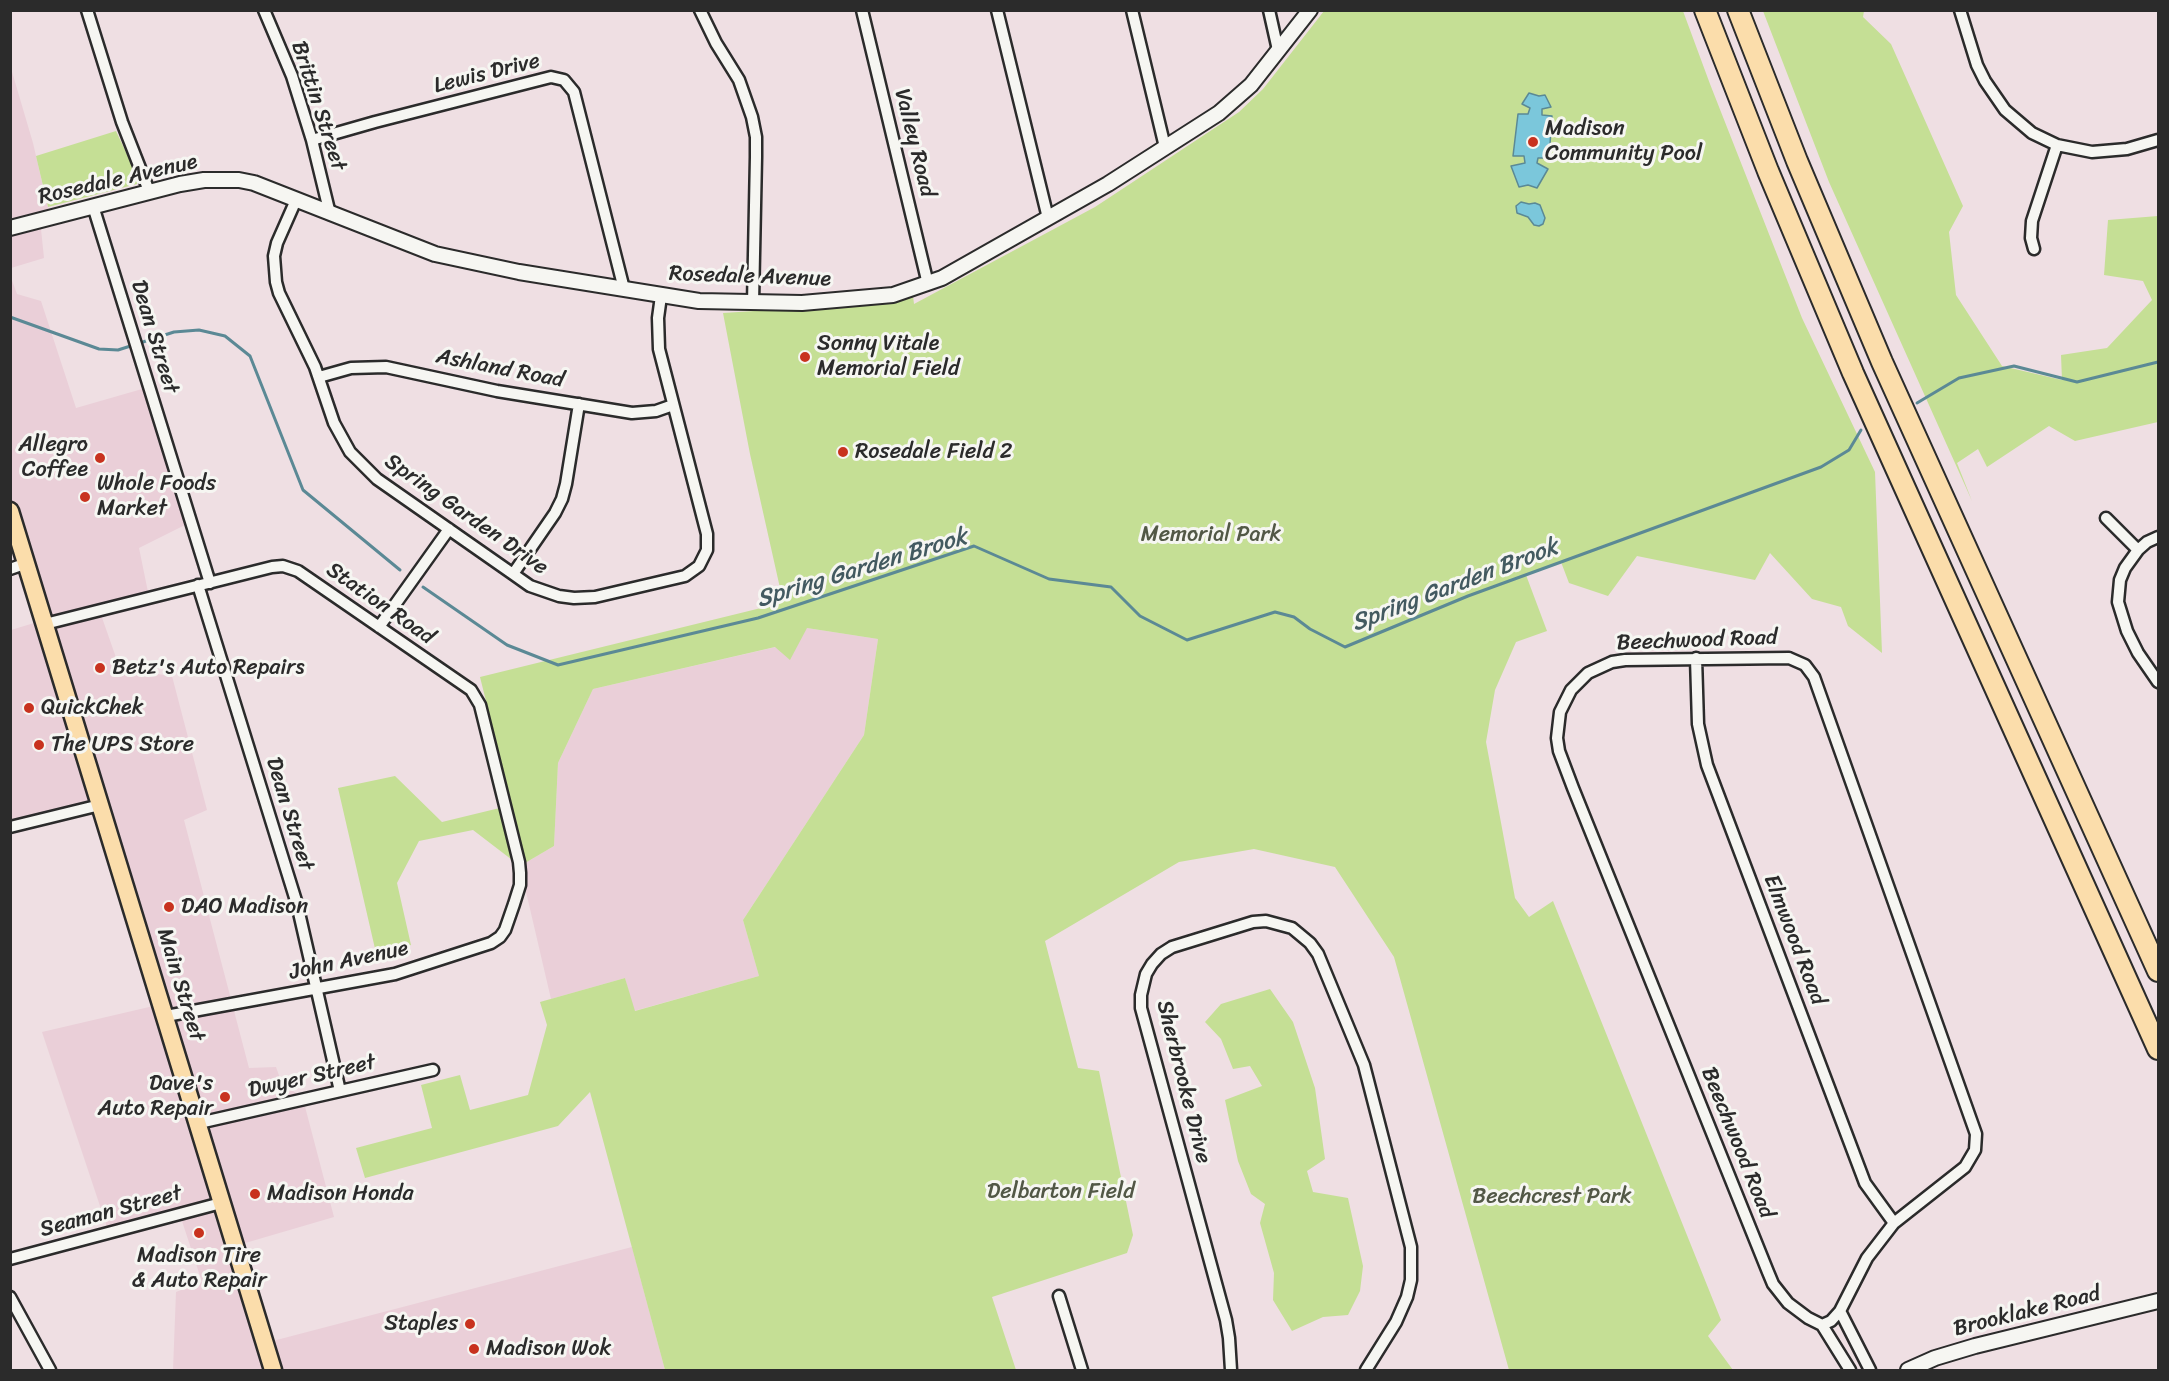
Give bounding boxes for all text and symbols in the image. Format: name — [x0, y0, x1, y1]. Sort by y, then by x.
street label: Brittin Street — [285, 38, 351, 174]
street label: Lewis Drive — [431, 48, 543, 100]
street label: Valley Road — [888, 86, 940, 200]
place label: Madison Community Pool — [1545, 116, 1702, 168]
marker: Madison Community Pool — [1526, 135, 1540, 149]
street label: Rosedale Avenue — [36, 149, 200, 211]
street label: Rosedale Avenue — [669, 261, 831, 293]
street label: Dean Street — [124, 277, 184, 397]
place label: Sonny Vitale Memorial Field — [817, 331, 960, 382]
street label: Ashland Road — [434, 344, 566, 394]
marker: Sonny Vitale Memorial Field — [798, 350, 812, 364]
place label: Allegro Coffee — [18, 432, 88, 484]
place label: Rosedale Field 2 — [855, 439, 1013, 465]
marker: Rosedale Field 2 — [836, 445, 850, 459]
street label: Spring Garden Drive — [379, 449, 553, 581]
marker: Allegro Coffee — [93, 451, 107, 465]
place label: Whole Foods Market — [97, 471, 216, 522]
marker: Whole Foods Market — [78, 490, 92, 504]
park label: Memorial Park — [1141, 522, 1281, 548]
water label: Spring Garden Brook — [753, 523, 971, 615]
water label: Spring Garden Brook — [1348, 533, 1562, 639]
street label: Station Road — [321, 557, 439, 651]
street label: Beechwood Road — [1616, 625, 1778, 657]
place label: Betz's Auto Repairs — [112, 655, 304, 681]
marker: Betz's Auto Repairs — [93, 661, 107, 675]
place label: QuickChek — [41, 695, 143, 721]
marker: QuickChek — [22, 701, 36, 715]
place label: The UPS Store — [51, 732, 194, 758]
marker: The UPS Store — [32, 738, 46, 752]
street label: Dean Street — [259, 754, 319, 874]
street label: Elmwood Road — [1757, 871, 1831, 1009]
place label: DAO Madison — [181, 894, 308, 920]
marker: DAO Madison — [162, 900, 176, 914]
street label: Main Street — [150, 925, 210, 1045]
street label: John Avenue — [287, 936, 411, 986]
street label: Sherbrooke Drive — [1150, 998, 1216, 1166]
street label: Dwyer Street — [246, 1050, 378, 1104]
street label: Beechwood Road — [1695, 1064, 1779, 1222]
place label: Dave's Auto Repair — [98, 1071, 213, 1122]
marker: Dave's Auto Repair — [218, 1090, 232, 1104]
park label: Delbarton Field — [987, 1179, 1135, 1205]
street label: Seaman Street — [37, 1180, 185, 1244]
place label: Madison Honda — [267, 1181, 414, 1207]
park label: Beechcrest Park — [1472, 1184, 1632, 1210]
marker: Madison Honda — [248, 1187, 262, 1201]
marker: Madison Tire & Auto Repair — [192, 1226, 206, 1240]
place label: Madison Tire & Auto Repair — [132, 1243, 266, 1294]
street label: Brooklake Road — [1951, 1281, 2103, 1343]
place label: Staples — [384, 1311, 458, 1337]
marker: Staples — [463, 1317, 477, 1331]
place label: Madison Wok — [486, 1336, 611, 1362]
marker: Madison Wok — [467, 1342, 481, 1356]

